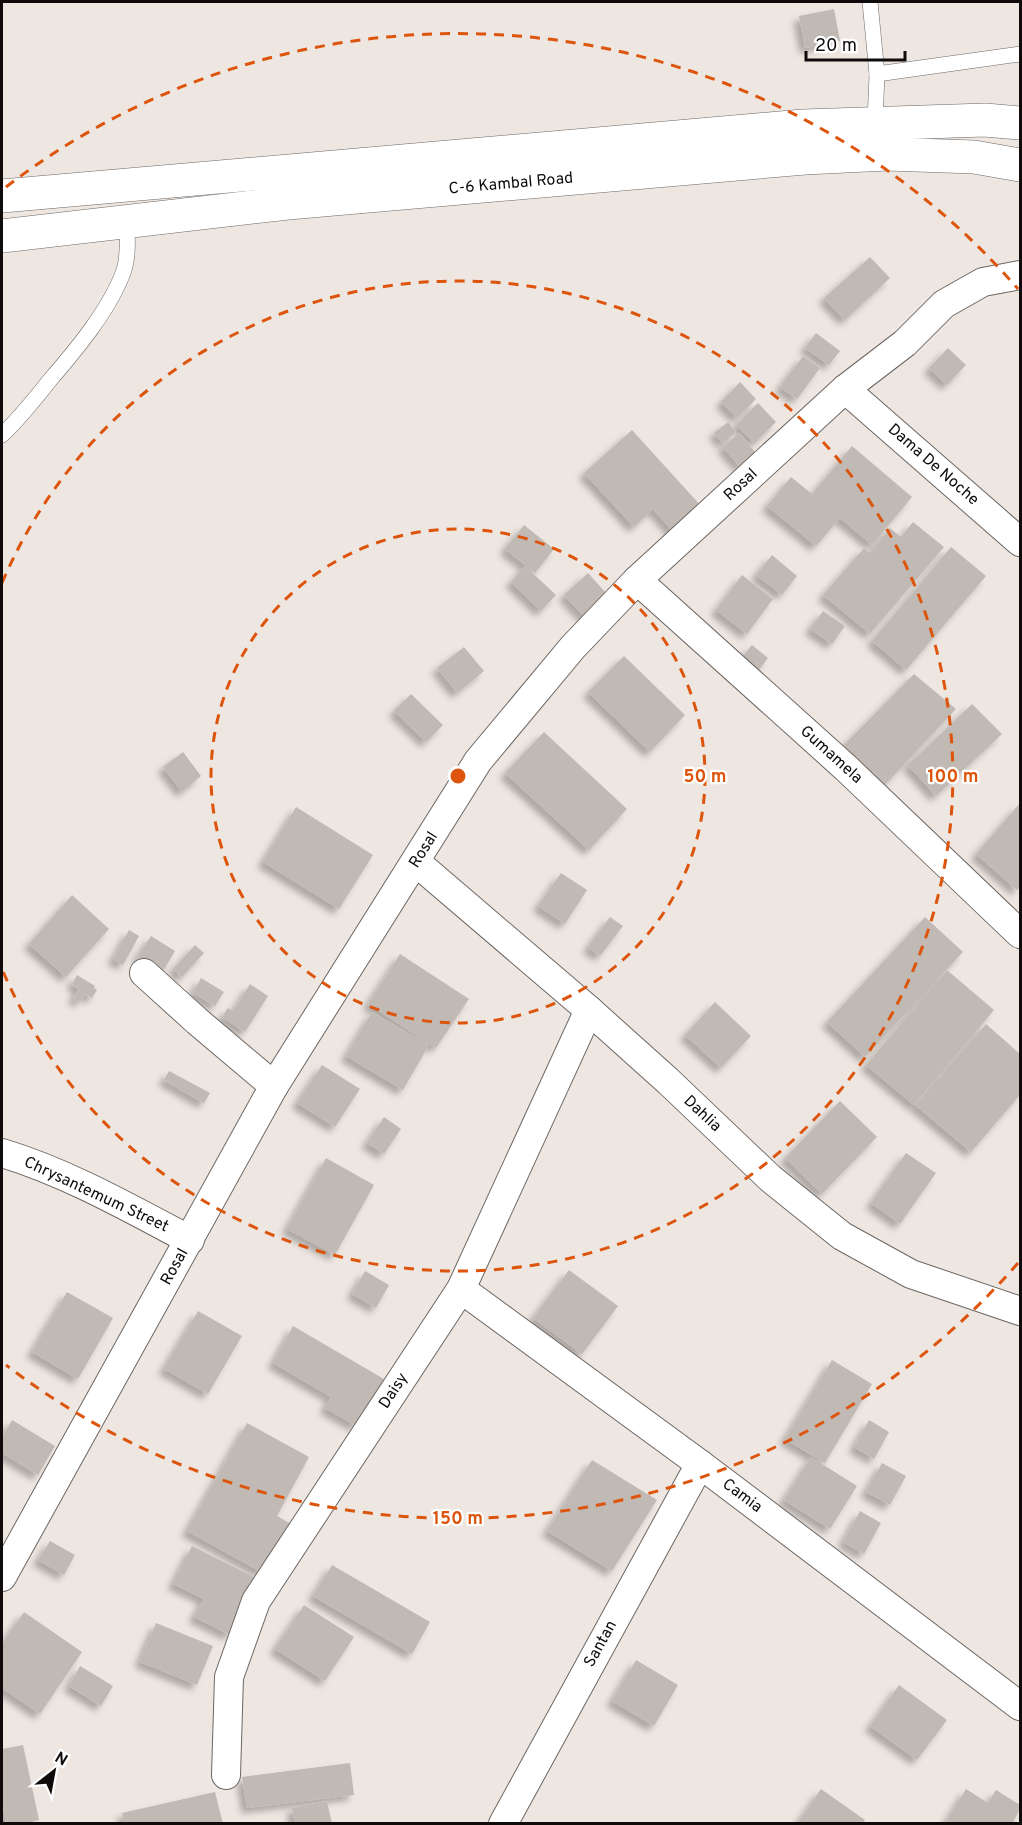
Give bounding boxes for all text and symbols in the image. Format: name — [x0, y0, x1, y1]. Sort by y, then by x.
scale bar — [806, 24, 905, 62]
text: 20 m — [815, 35, 857, 58]
street label: C-6 Kambal Road — [448, 169, 574, 199]
street label: Dama De Noche — [883, 420, 983, 510]
street label: Rosal — [720, 464, 762, 506]
street label: Gumamela — [796, 722, 866, 788]
centre of rings — [448, 766, 468, 786]
text: 50 m — [683, 766, 727, 789]
text: 100 m — [927, 766, 979, 789]
street label: Rosal — [405, 828, 443, 872]
street label: Dahlia — [679, 1091, 725, 1137]
street label: Chrysantemum Street — [20, 1153, 172, 1237]
street label: Rosal — [157, 1245, 193, 1289]
street label: Daisy — [375, 1369, 413, 1413]
street label: Camia — [718, 1474, 766, 1518]
text: 150 m — [433, 1508, 483, 1531]
street label: Santan — [580, 1617, 622, 1671]
north arrow — [24, 1741, 84, 1801]
text: N — [51, 1748, 71, 1771]

